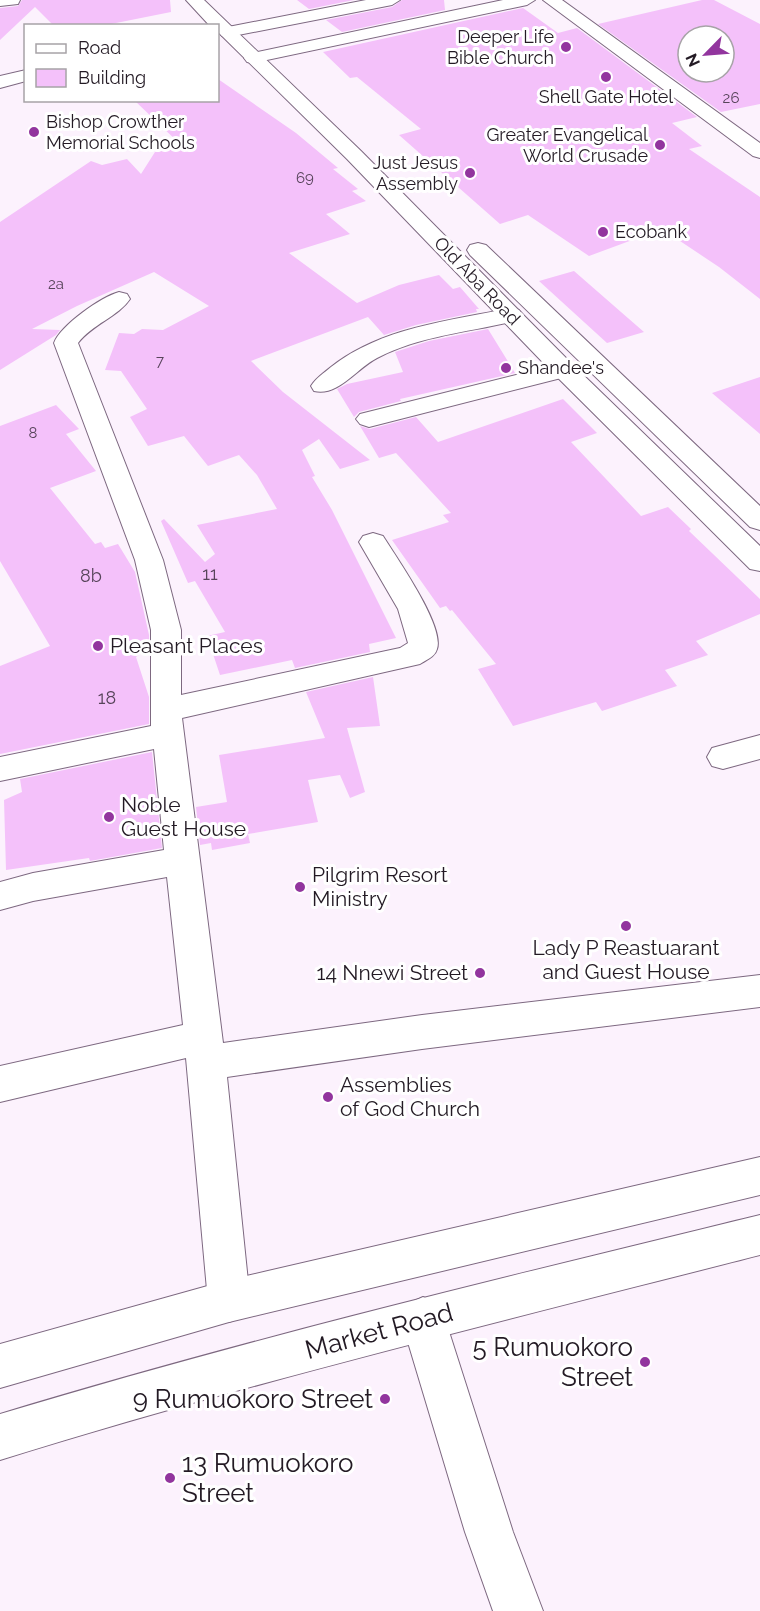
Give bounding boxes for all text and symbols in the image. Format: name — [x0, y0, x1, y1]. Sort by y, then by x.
legend — [24, 24, 219, 102]
north arrow — [676, 24, 736, 84]
place label: Deeper Life Bible Church — [447, 26, 554, 68]
text: Road — [78, 37, 121, 58]
marker: Deeper Life Bible Church — [559, 40, 573, 54]
text: N — [682, 51, 704, 70]
text: Building — [78, 67, 146, 88]
marker: Shell Gate Hotel — [599, 70, 613, 84]
place label: Shell Gate Hotel — [539, 86, 673, 107]
house number: 26 — [723, 89, 739, 107]
place label: Bishop Crowther Memorial Schools — [46, 111, 195, 153]
place label: Greater Evangelical World Crusade — [486, 124, 648, 166]
marker: Bishop Crowther Memorial Schools — [27, 125, 41, 139]
marker: Greater Evangelical World Crusade — [653, 138, 667, 152]
place label: Just Jesus Assembly — [373, 152, 458, 194]
marker: Just Jesus Assembly — [463, 166, 477, 180]
house number: 69 — [296, 169, 314, 187]
place label: Ecobank — [615, 221, 688, 242]
marker: Ecobank — [596, 225, 610, 239]
street label: Old Aba Road — [430, 232, 525, 329]
house number: 2a — [48, 275, 64, 293]
house number: 7 — [156, 352, 164, 370]
place label: Shandee's — [518, 357, 604, 378]
marker: Shandee's — [499, 361, 513, 375]
house number: 8 — [29, 424, 38, 442]
house number: 11 — [202, 563, 218, 584]
house number: 8b — [80, 565, 102, 586]
place label: Pleasant Places — [110, 633, 263, 658]
marker: Pleasant Places — [91, 639, 105, 653]
house number: 18 — [98, 687, 116, 708]
place label: Noble Guest House — [121, 792, 246, 841]
marker: Noble Guest House — [102, 810, 116, 824]
place label: Pilgrim Resort Ministry — [312, 862, 448, 911]
marker: Pilgrim Resort Ministry — [293, 880, 307, 894]
marker: Lady P Reastuarant and Guest House — [619, 919, 633, 933]
place label: Lady P Reastuarant and Guest House — [533, 935, 719, 984]
place label: 14 Nnewi Street — [316, 960, 468, 985]
marker: 14 Nnewi Street — [473, 966, 487, 980]
place label: Assemblies of God Church — [340, 1072, 480, 1121]
marker: Assemblies of God Church — [321, 1090, 335, 1104]
street label: Market Road — [302, 1297, 456, 1365]
place label: 5 Rumuokoro Street — [472, 1332, 633, 1392]
marker: 5 Rumuokoro Street — [638, 1355, 652, 1369]
place label: 9 Rumuokoro Street — [133, 1384, 373, 1414]
marker: 9 Rumuokoro Street — [378, 1392, 392, 1406]
place label: 13 Rumuokoro Street — [182, 1448, 353, 1508]
marker: 13 Rumuokoro Street — [163, 1471, 177, 1485]

